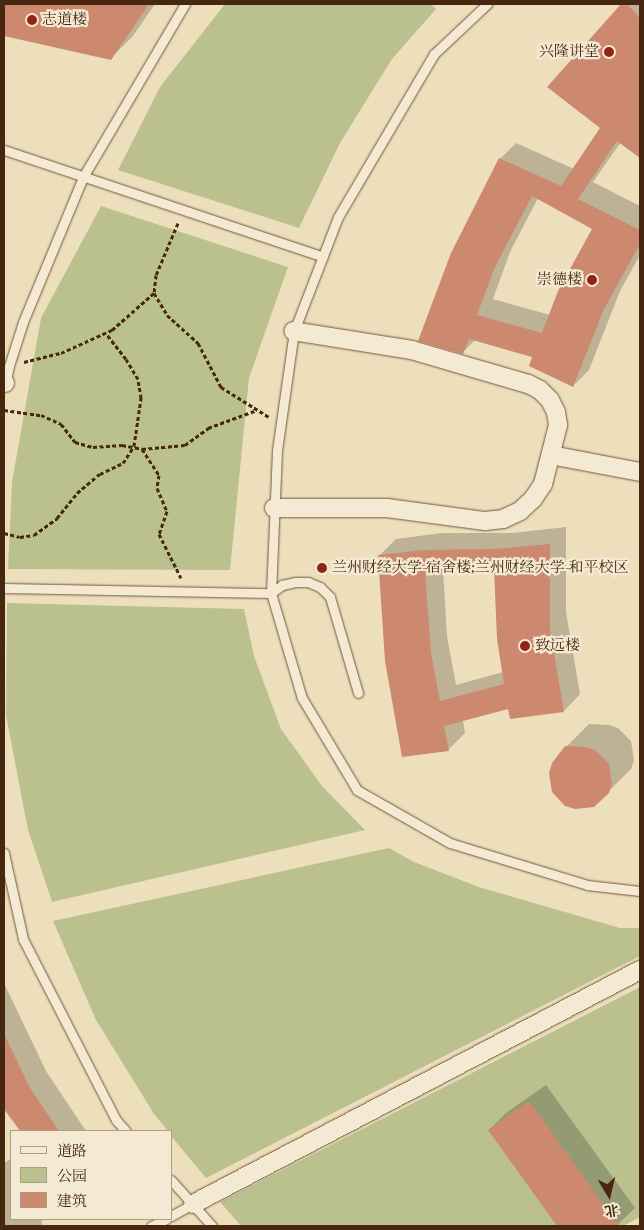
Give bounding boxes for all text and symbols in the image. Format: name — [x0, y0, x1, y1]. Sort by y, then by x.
place label: 志道楼 — [42, 11, 87, 29]
marker: 志道楼 — [26, 14, 38, 26]
place label: 兴隆讲堂 — [539, 43, 599, 61]
marker: 兴隆讲堂 — [603, 46, 615, 58]
place label: 崇德楼 — [537, 271, 582, 289]
marker: 崇德楼 — [586, 274, 598, 286]
place label: 兰州财经大学-宿舍楼;兰州财经大学-和平校区 — [332, 559, 629, 577]
marker: 兰州财经大学-宿舍楼;兰州财经大学-和平校区 — [316, 562, 328, 574]
place label: 致远楼 — [535, 637, 580, 655]
marker: 致远楼 — [519, 640, 531, 652]
legend — [10, 1130, 172, 1220]
text: 道路 — [57, 1142, 87, 1160]
text: 公园 — [57, 1167, 87, 1185]
north arrow — [584, 1170, 634, 1220]
text: 建筑 — [57, 1192, 87, 1210]
text: 北 — [603, 1201, 620, 1220]

